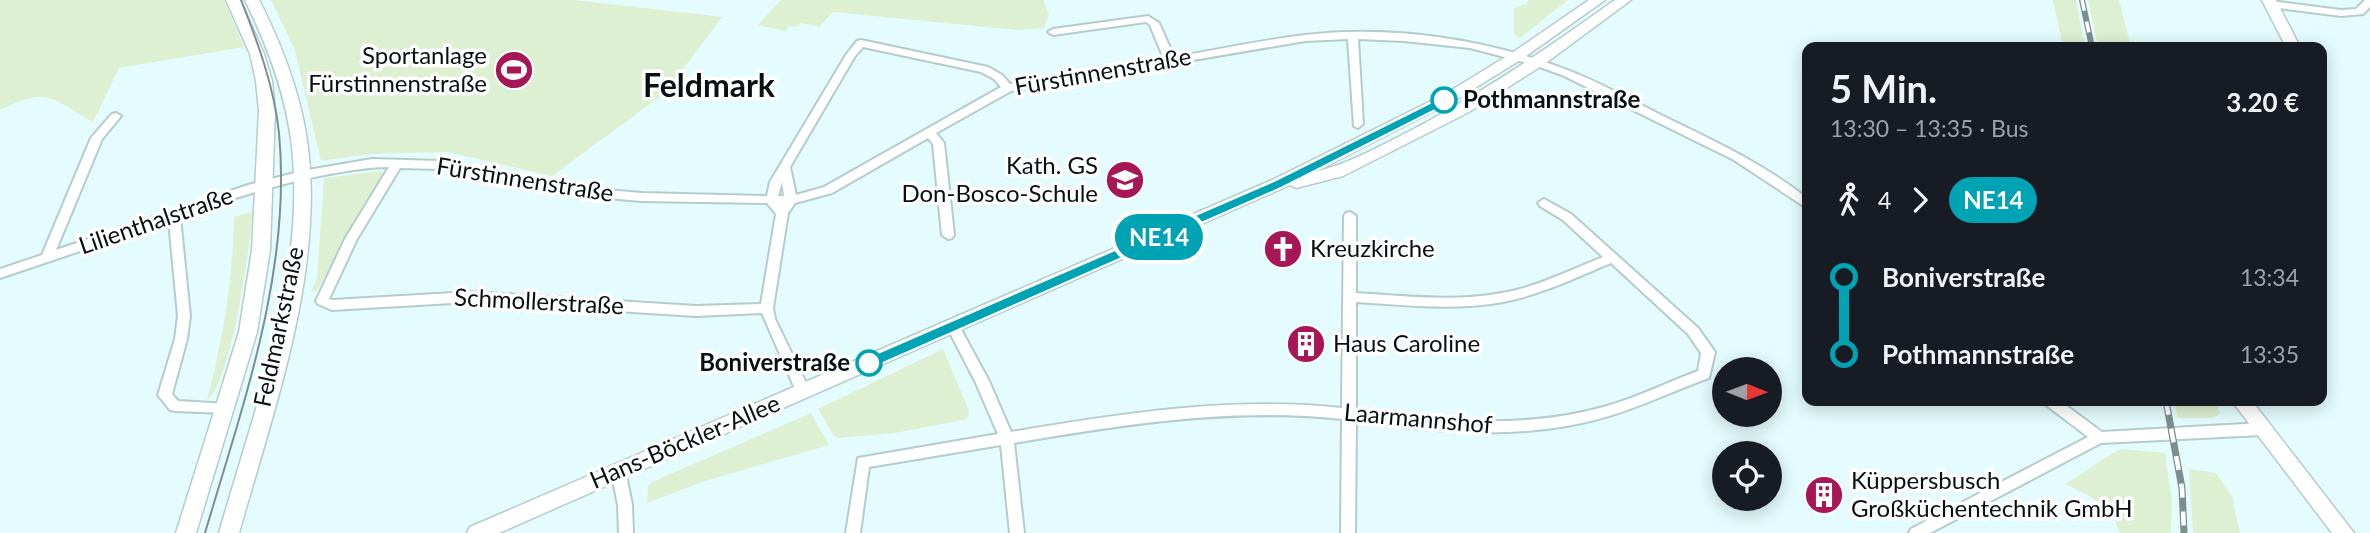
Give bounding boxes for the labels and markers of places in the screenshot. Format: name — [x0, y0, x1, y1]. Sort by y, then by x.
place label: Sportanlage Fürstinnenstraße — [308, 40, 487, 97]
sports icon: Sportanlage Fürstinnenstraße — [493, 49, 535, 91]
place label: Pothmannstraße — [1463, 84, 1641, 113]
marker: Pothmannstraße — [1431, 87, 1457, 113]
place label: Kath. GS Don-Bosco-Schule — [901, 150, 1098, 207]
school or university icon: Kath. GS Don-Bosco-Schule — [1104, 159, 1146, 201]
church icon: Kreuzkirche — [1262, 228, 1304, 270]
place label: Kreuzkirche — [1310, 233, 1435, 262]
building icon: Haus Caroline — [1285, 323, 1327, 365]
place label: Haus Caroline — [1333, 328, 1480, 357]
place label: Boniverstraße — [699, 347, 850, 376]
marker: Boniverstraße — [856, 350, 882, 376]
place label: Küppersbusch Großküchentechnik GmbH — [1851, 465, 2133, 522]
building icon: Küppersbusch Großküchentechnik GmbH — [1803, 474, 1845, 516]

